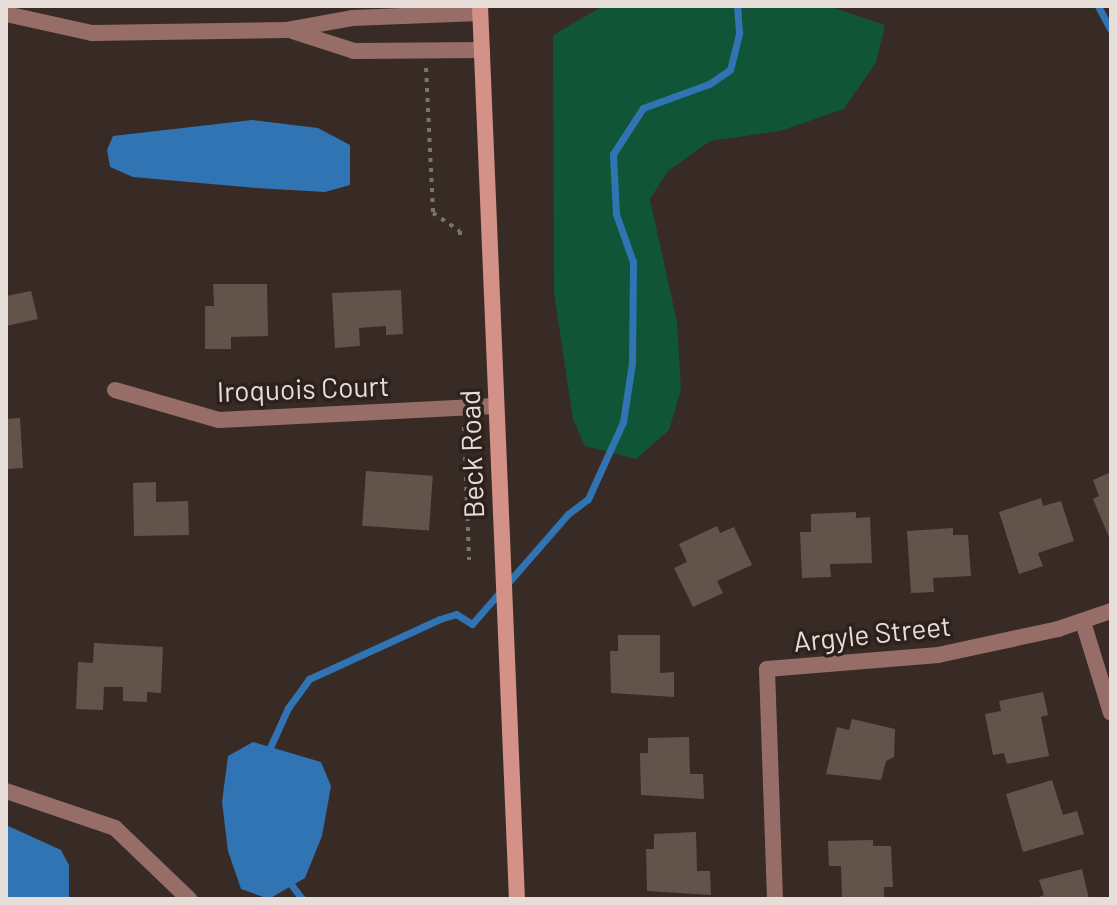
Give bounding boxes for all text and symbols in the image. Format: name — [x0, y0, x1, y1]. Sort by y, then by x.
street label: Iroquois Court — [216, 368, 390, 408]
street label: Beck Road — [452, 389, 490, 519]
street label: Argyle Street — [792, 608, 952, 658]

